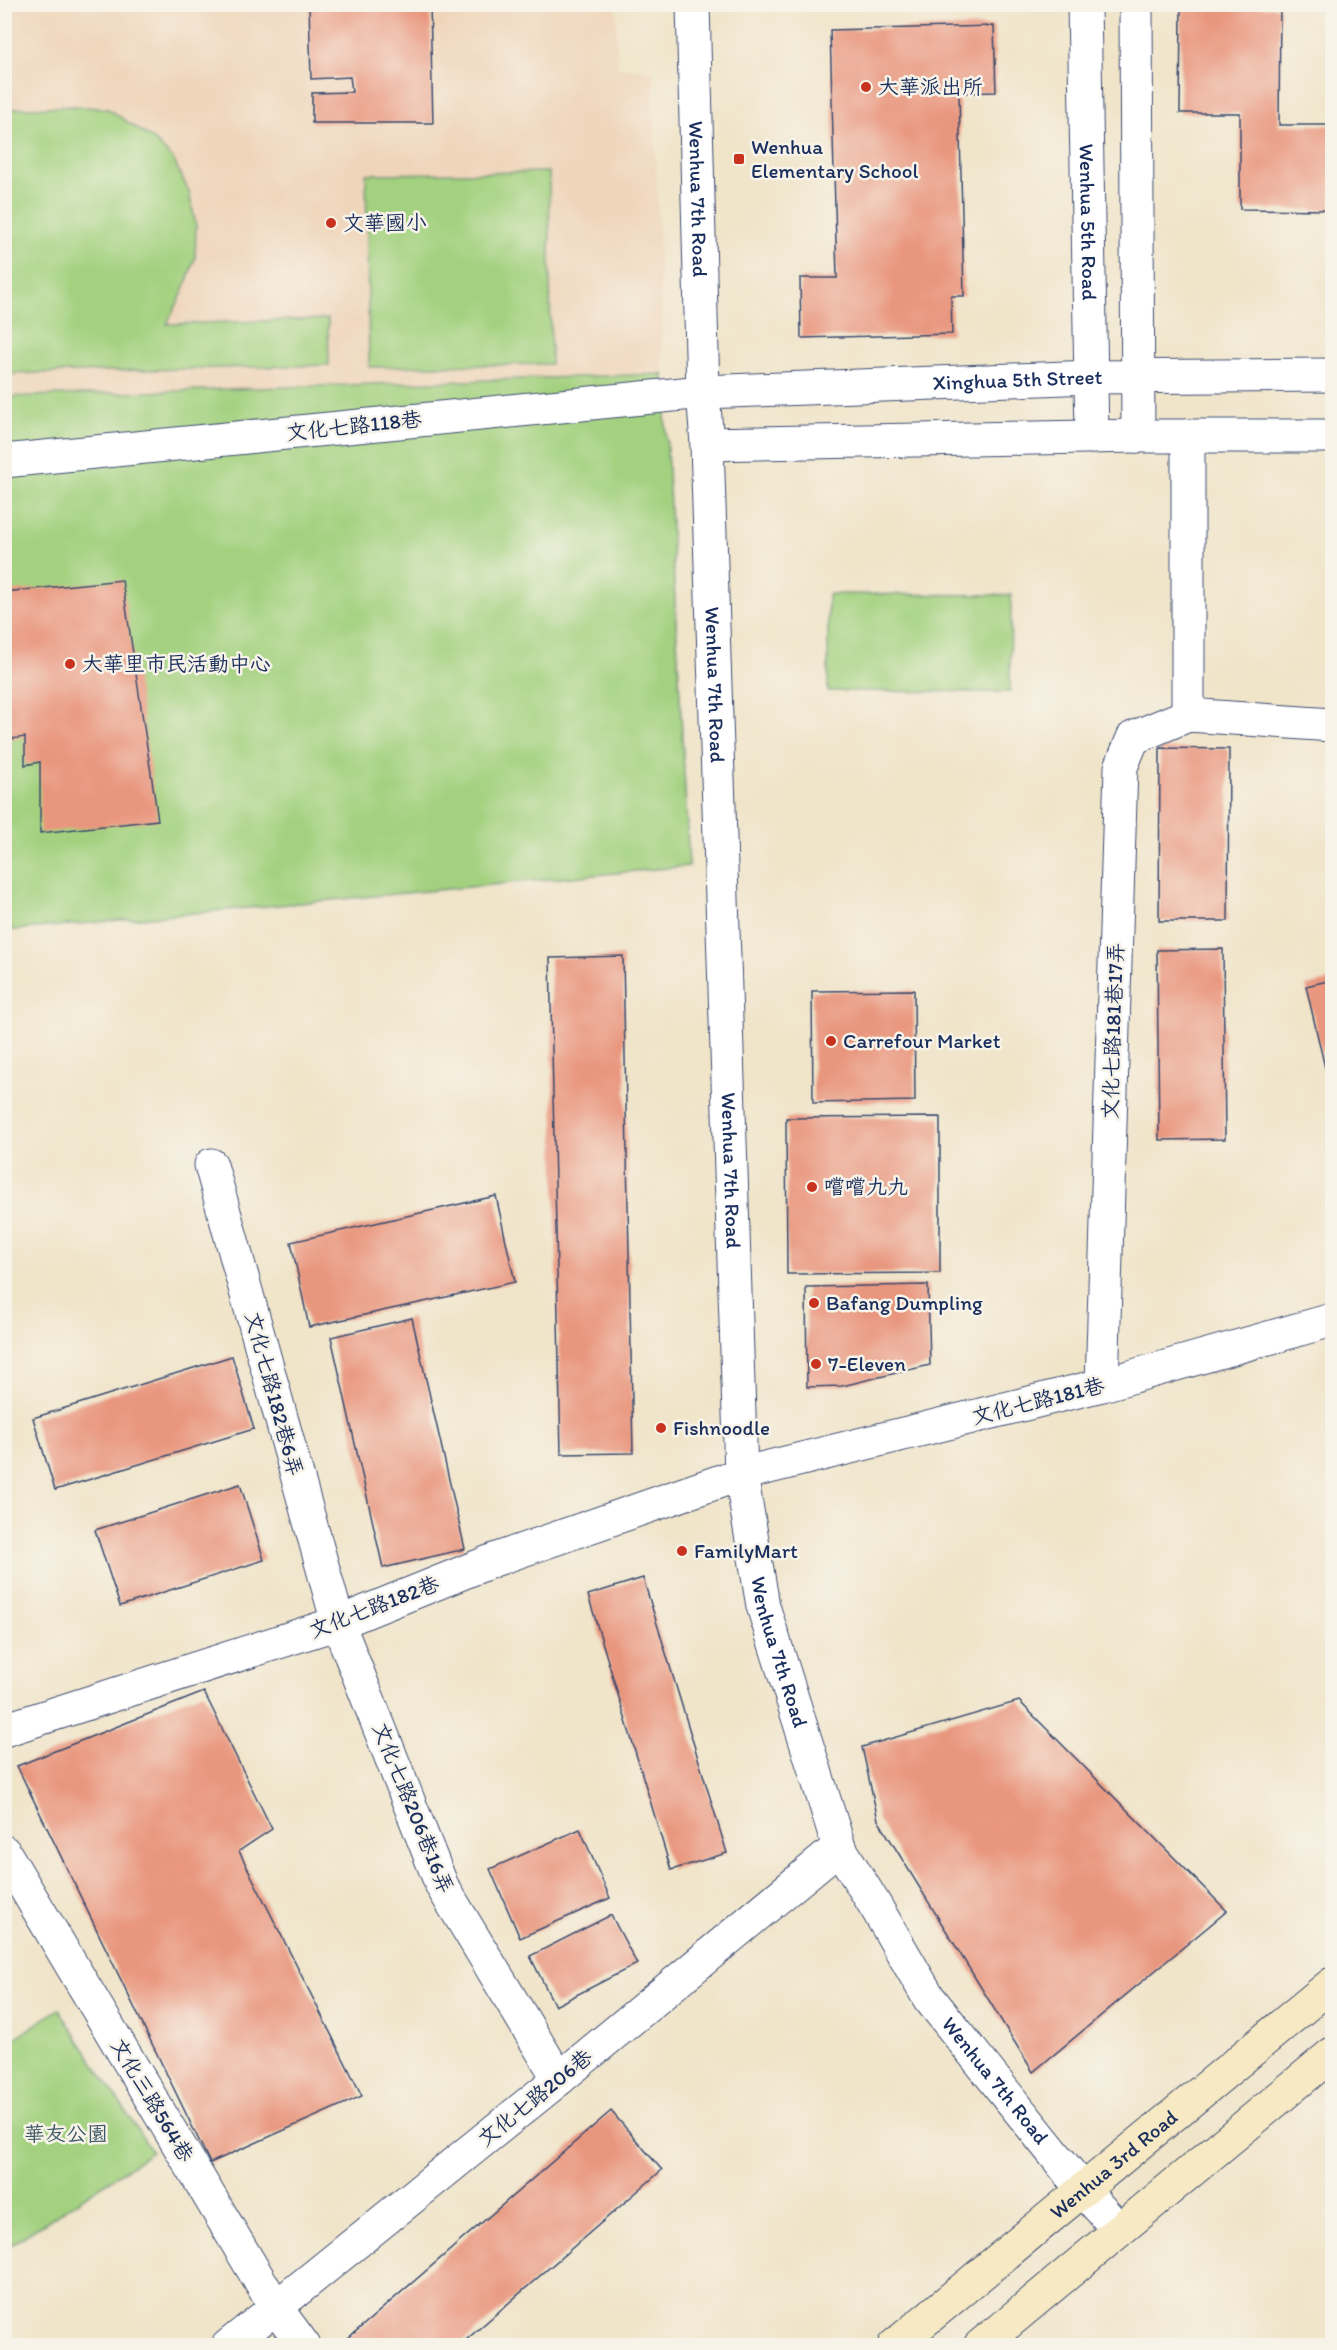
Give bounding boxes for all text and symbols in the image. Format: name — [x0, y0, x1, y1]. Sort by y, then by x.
place label: 大華派出所 — [878, 74, 983, 99]
marker: 大華派出所 — [859, 80, 873, 94]
street label: Wenhua 7th Road — [684, 120, 713, 277]
place label: Wenhua Elementary School — [751, 134, 919, 183]
street label: Wenhua 5th Road — [1075, 143, 1102, 301]
marker: Wenhua Elementary School — [732, 152, 746, 166]
place label: 文華國小 — [343, 210, 427, 235]
marker: 文華國小 — [324, 216, 338, 230]
street label: Xinghua 5th Street — [932, 364, 1103, 395]
street label: 文化七路118巷 — [285, 406, 423, 445]
street label: Wenhua 7th Road — [700, 606, 731, 763]
place label: 大華里市民活動中心 — [82, 651, 271, 676]
marker: 大華里市民活動中心 — [63, 657, 77, 671]
street label: 文化七路181巷17弄 — [1097, 942, 1128, 1120]
place label: Carrefour Market — [843, 1028, 1001, 1053]
marker: Carrefour Market — [824, 1034, 838, 1048]
street label: Wenhua 7th Road — [716, 1092, 747, 1249]
place label: 嚐嚐九九 — [824, 1174, 908, 1199]
marker: 嚐嚐九九 — [805, 1180, 819, 1194]
place label: Bafang Dumpling — [826, 1290, 983, 1315]
marker: Bafang Dumpling — [807, 1296, 821, 1310]
street label: 文化七路182巷6弄 — [240, 1309, 308, 1479]
place label: 7-Eleven — [828, 1351, 906, 1376]
marker: 7-Eleven — [809, 1357, 823, 1371]
street label: 文化七路181巷 — [969, 1372, 1107, 1429]
place label: Fishnoodle — [673, 1415, 770, 1440]
marker: Fishnoodle — [654, 1421, 668, 1435]
place label: FamilyMart — [694, 1538, 798, 1563]
marker: FamilyMart — [675, 1544, 689, 1558]
street label: 文化七路182巷 — [305, 1570, 442, 1643]
street label: Wenhua 7th Road — [746, 1574, 813, 1730]
street label: 文化七路206巷16弄 — [368, 1719, 459, 1897]
street label: Wenhua 7th Road — [937, 2011, 1054, 2149]
street label: 文化三路564巷 — [106, 2033, 199, 2166]
street label: 文化七路206巷 — [472, 2044, 597, 2151]
street label: Wenhua 3rd Road — [1044, 2104, 1182, 2224]
park label: 華友公園 — [24, 2121, 108, 2146]

